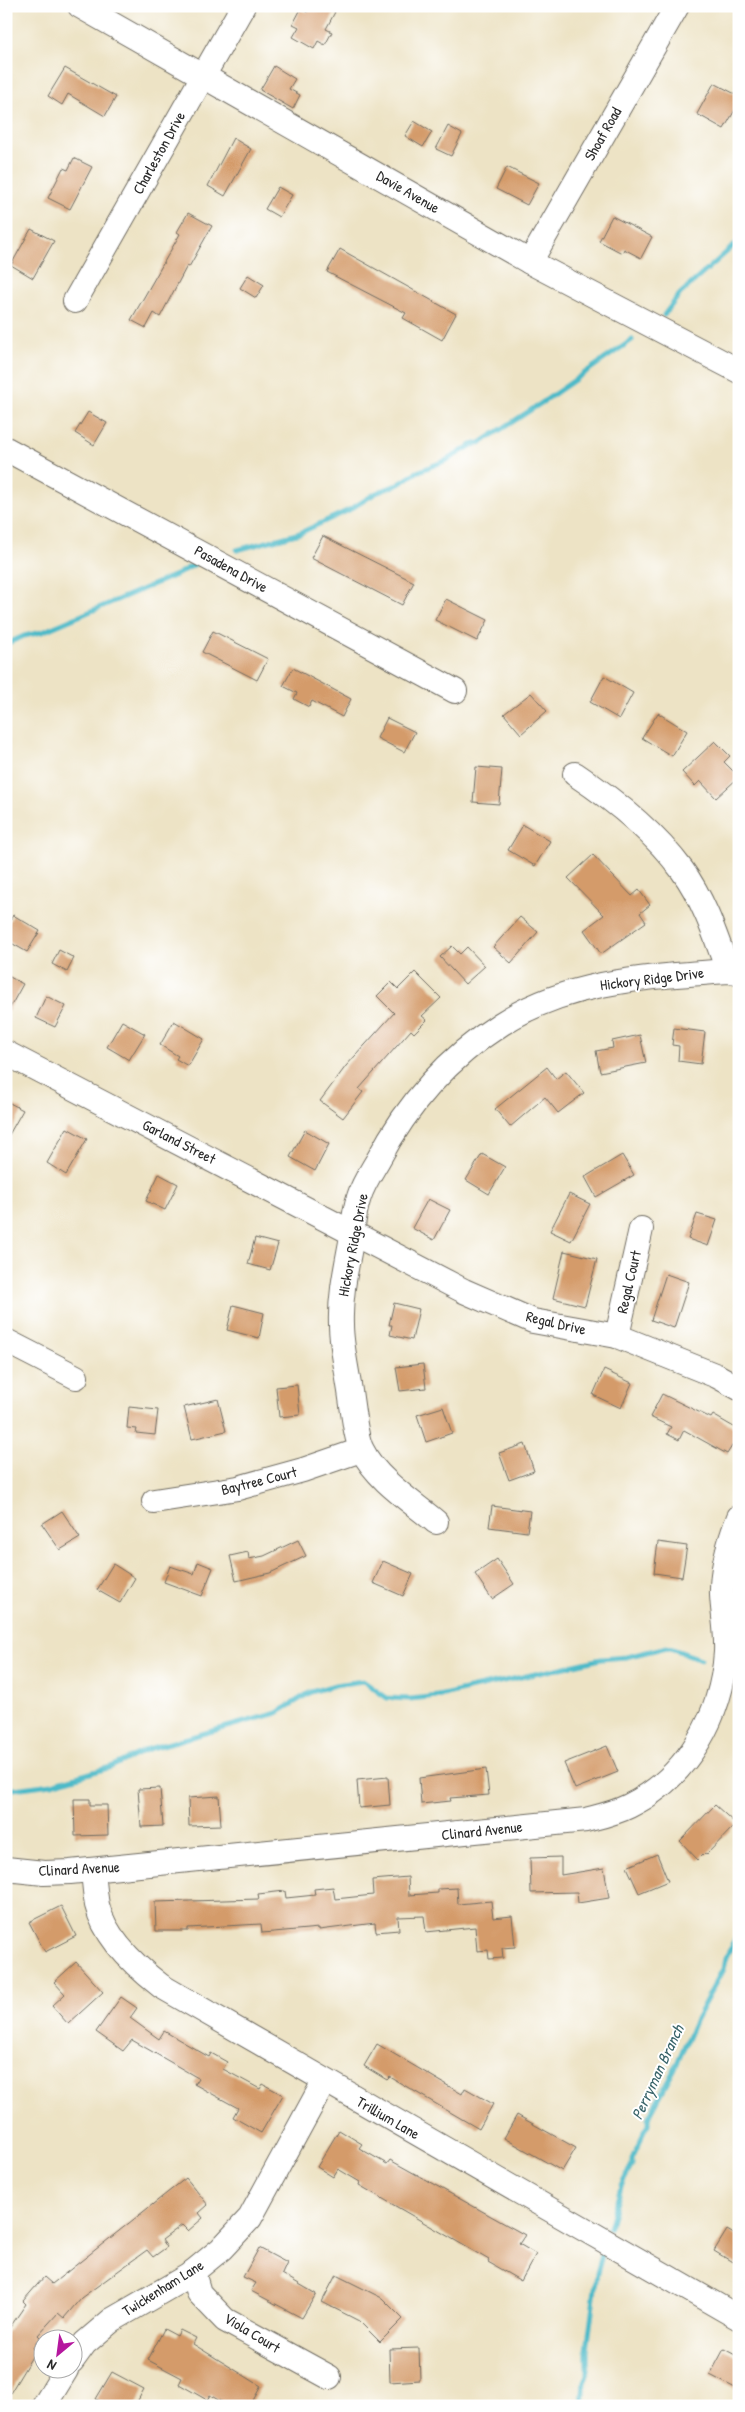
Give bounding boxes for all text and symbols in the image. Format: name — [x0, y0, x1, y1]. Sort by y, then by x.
street label: Shoaf Road — [579, 103, 626, 164]
street label: Charleston Drive — [127, 108, 190, 198]
street label: Davie Avenue — [373, 165, 444, 218]
street label: Pasadena Drive — [191, 540, 272, 597]
street label: Hickory Ridge Drive — [599, 962, 705, 995]
street label: Garland Street — [139, 1114, 220, 1169]
street label: Hickory Ridge Drive — [332, 1192, 373, 1298]
street label: Regal Court — [611, 1248, 646, 1315]
street label: Regal Drive — [524, 1305, 588, 1340]
street label: Baytree Court — [219, 1461, 300, 1500]
street label: Clinard Avenue — [440, 1816, 524, 1845]
street label: Clinard Avenue — [38, 1856, 120, 1881]
water label: Perryman Branch — [625, 2020, 689, 2123]
street label: Trillium Lane — [353, 2091, 424, 2144]
street label: Twickenham Lane — [118, 2254, 207, 2321]
street label: Viola Court — [220, 2308, 285, 2358]
north arrow — [32, 2330, 82, 2380]
text: N — [43, 2355, 59, 2376]

